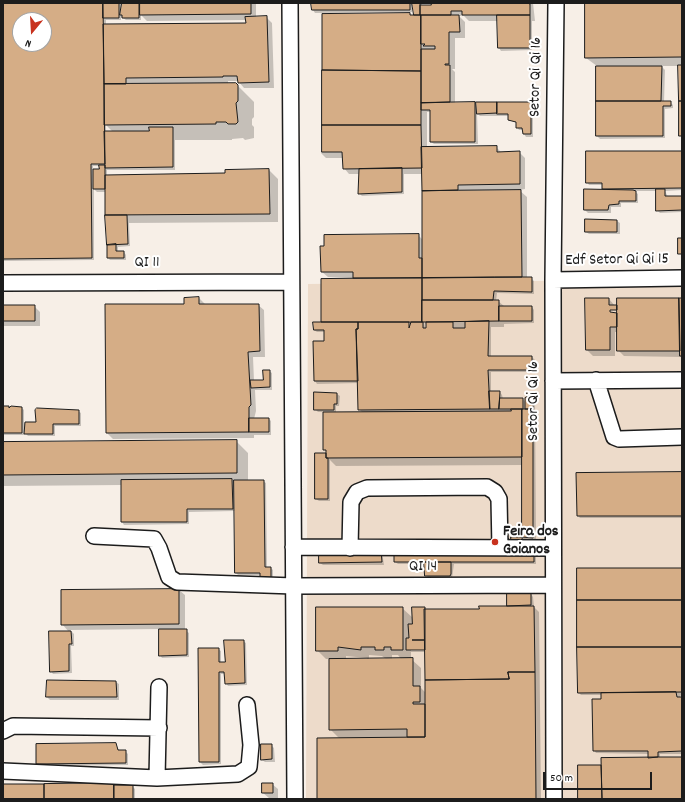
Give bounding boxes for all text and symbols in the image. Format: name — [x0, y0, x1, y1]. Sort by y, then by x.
north arrow — [12, 12, 52, 52]
text: N — [24, 34, 34, 51]
street label: Setor Qi Qi 16 — [527, 37, 547, 117]
street label: Edf Setor Qi Qi 15 — [565, 250, 669, 272]
street label: QI 11 — [135, 254, 159, 274]
street label: Setor Qi Qi 16 — [525, 361, 545, 441]
place label: Feira dos Goianos — [503, 523, 559, 561]
marker: Feira dos Goianos — [490, 537, 500, 547]
street label: QI 14 — [409, 558, 437, 578]
scale bar — [545, 764, 654, 790]
text: 50 m — [550, 770, 573, 787]

